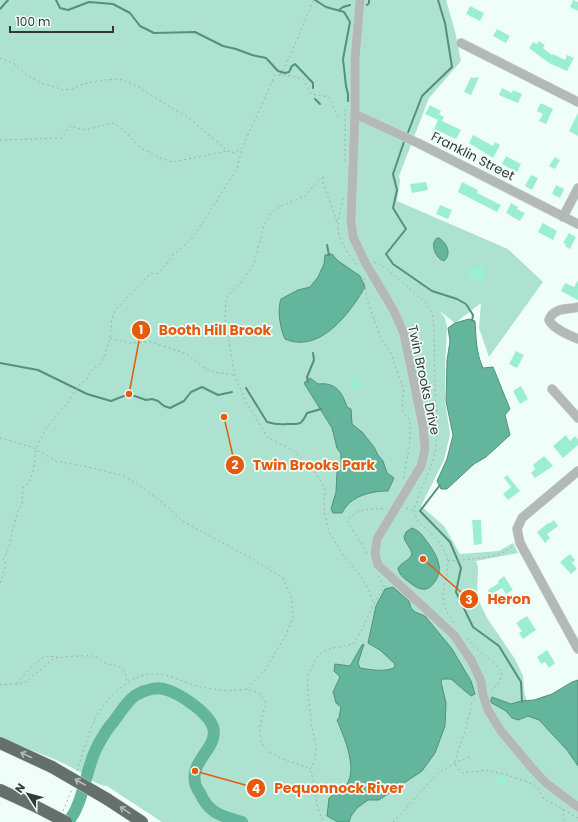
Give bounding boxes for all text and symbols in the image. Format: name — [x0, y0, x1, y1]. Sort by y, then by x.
scale bar — [10, 8, 113, 34]
text: 100 m — [16, 13, 50, 30]
street label: Franklin Street — [428, 127, 518, 185]
callout: Booth Hill Brook — [131, 317, 280, 343]
text: Booth Hill Brook — [159, 320, 272, 340]
text: 1 — [139, 321, 143, 338]
street label: Twin Brooks Drive — [403, 323, 445, 437]
callout: Twin Brooks Park — [225, 452, 383, 478]
text: Twin Brooks Park — [253, 455, 375, 475]
text: 2 — [232, 456, 239, 473]
callout: Heron — [459, 586, 539, 612]
text: Heron — [487, 589, 531, 609]
text: 3 — [465, 591, 473, 608]
one-way arrow — [20, 751, 32, 758]
north arrow — [8, 774, 48, 814]
callout: Pequonnock River — [246, 775, 412, 801]
one-way arrow — [74, 778, 86, 786]
text: Pequonnock River — [274, 778, 404, 798]
text: N — [11, 780, 29, 796]
text: 4 — [252, 780, 260, 797]
one-way arrow — [120, 806, 131, 814]

